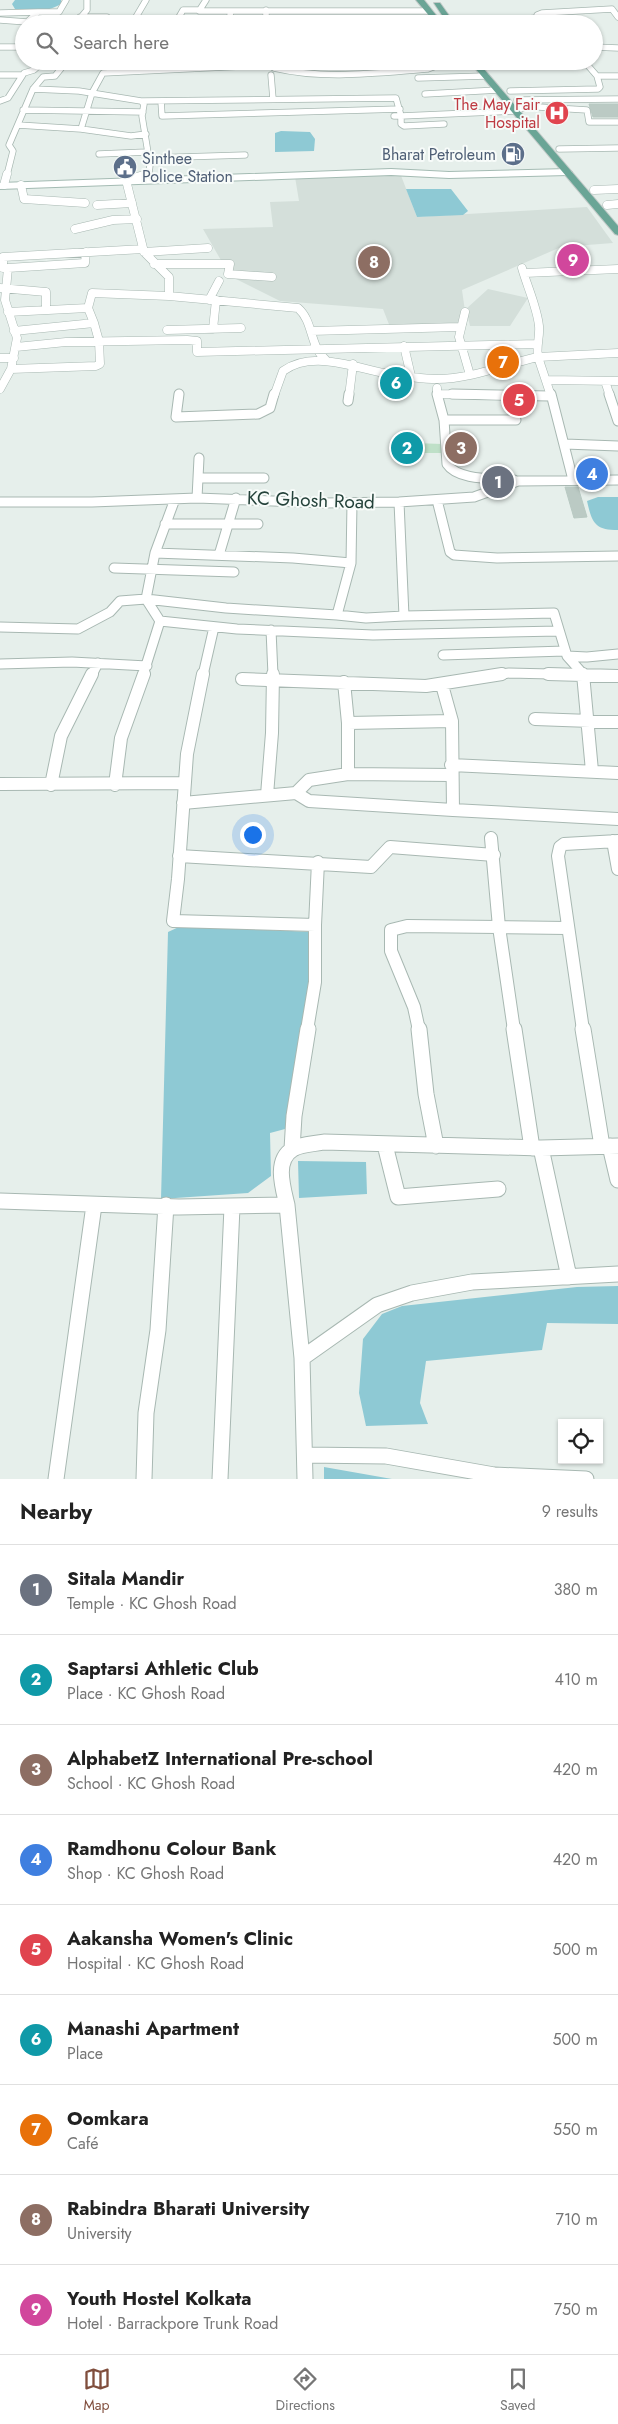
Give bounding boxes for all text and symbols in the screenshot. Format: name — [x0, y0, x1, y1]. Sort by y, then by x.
search box — [15, 15, 603, 70]
icon: search — [33, 29, 61, 57]
text: Search here — [73, 29, 169, 56]
place label: The May Fair Hospital — [454, 93, 541, 134]
hospital icon: The May Fair Hospital — [544, 100, 570, 126]
fuel station icon: Bharat Petroleum — [500, 141, 526, 167]
place label: Bharat Petroleum — [382, 143, 496, 166]
place label: Sinthee Police Station — [142, 147, 233, 188]
public building icon: Sinthee Police Station — [112, 154, 138, 180]
pin: 9 — [557, 241, 589, 279]
pin: 8 — [358, 243, 390, 281]
pin: 7 — [487, 343, 519, 381]
pin: 6 — [380, 364, 412, 402]
pin: 5 — [503, 381, 535, 419]
pin: 2 — [391, 429, 423, 467]
pin: 3 — [445, 429, 477, 467]
pin: 4 — [576, 455, 608, 493]
pin: 1 — [482, 463, 514, 501]
street label: KC Ghosh Road — [247, 484, 375, 516]
your location — [240, 822, 266, 848]
map controls — [558, 1419, 603, 1464]
button: locate — [558, 1419, 603, 1464]
text: Nearby — [20, 1497, 92, 1527]
text: 9 results — [542, 1500, 598, 1523]
text: Sitala Mandir — [67, 1565, 184, 1592]
text: 1 — [32, 1578, 40, 1601]
text: 380 m — [554, 1578, 598, 1601]
text: Temple · KC Ghosh Road — [67, 1592, 237, 1615]
text: Saptarsi Athletic Club — [67, 1655, 259, 1682]
text: 2 — [31, 1668, 41, 1691]
text: 410 m — [555, 1668, 598, 1691]
text: Place · KC Ghosh Road — [67, 1682, 225, 1705]
text: AlphabetZ International Pre-school — [67, 1745, 373, 1772]
text: 3 — [31, 1758, 41, 1781]
text: 420 m — [553, 1758, 598, 1781]
text: School · KC Ghosh Road — [67, 1772, 235, 1795]
text: Ramdhonu Colour Bank — [67, 1835, 276, 1862]
text: 4 — [30, 1848, 42, 1871]
text: 420 m — [553, 1848, 598, 1871]
text: Shop · KC Ghosh Road — [67, 1862, 224, 1885]
text: Aakansha Women's Clinic — [67, 1925, 293, 1952]
text: 5 — [31, 1938, 41, 1961]
text: 500 m — [552, 1938, 598, 1961]
text: Hospital · KC Ghosh Road — [67, 1952, 244, 1975]
text: Manashi Apartment — [67, 2015, 239, 2042]
text: 6 — [31, 2028, 41, 2051]
text: 500 m — [552, 2028, 598, 2051]
text: Place — [67, 2042, 103, 2065]
text: Oomkara — [67, 2105, 149, 2132]
text: 7 — [31, 2118, 41, 2141]
text: 550 m — [553, 2118, 598, 2141]
text: Café — [67, 2132, 98, 2155]
text: Rabindra Bharati University — [67, 2195, 309, 2222]
text: 8 — [31, 2208, 41, 2231]
text: 710 m — [556, 2208, 598, 2231]
text: University — [67, 2222, 132, 2245]
text: Youth Hostel Kolkata — [67, 2285, 251, 2312]
text: 9 — [31, 2298, 41, 2321]
text: 750 m — [554, 2298, 598, 2321]
text: Hotel · Barrackpore Trunk Road — [67, 2312, 278, 2335]
tab: Map — [83, 2365, 111, 2415]
tab: Directions — [276, 2365, 335, 2415]
tab: Saved — [500, 2365, 535, 2415]

